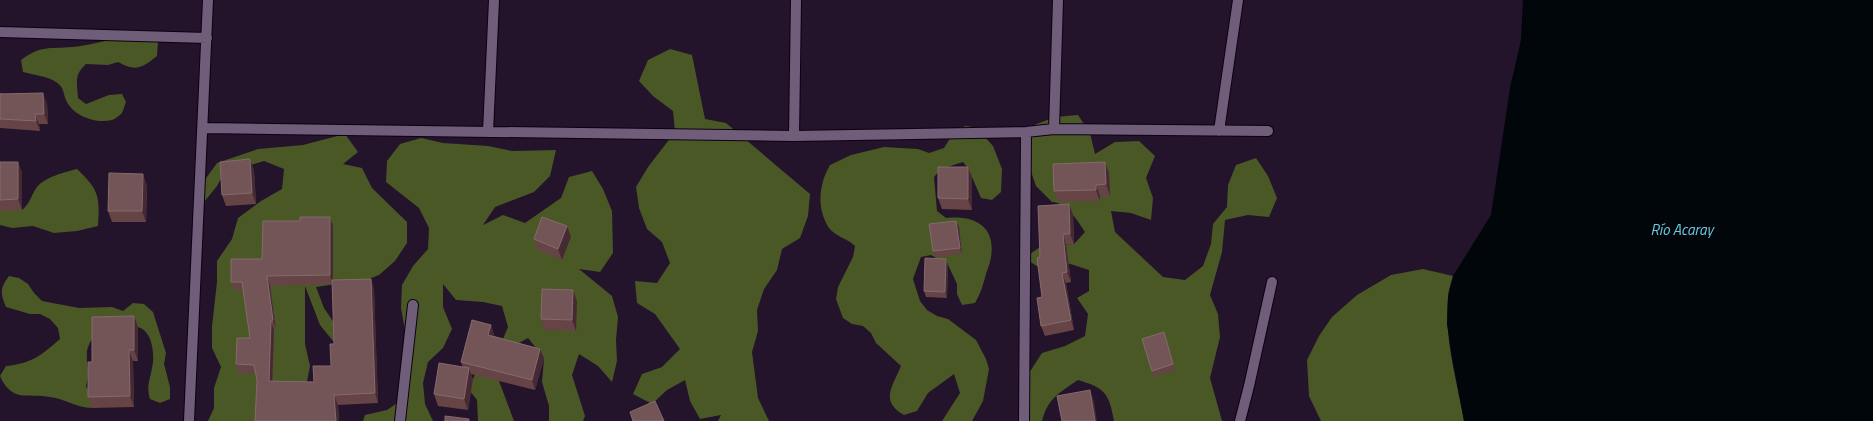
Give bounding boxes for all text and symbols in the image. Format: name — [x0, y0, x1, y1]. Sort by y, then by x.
water label: Río Acaray — [1651, 218, 1716, 241]

